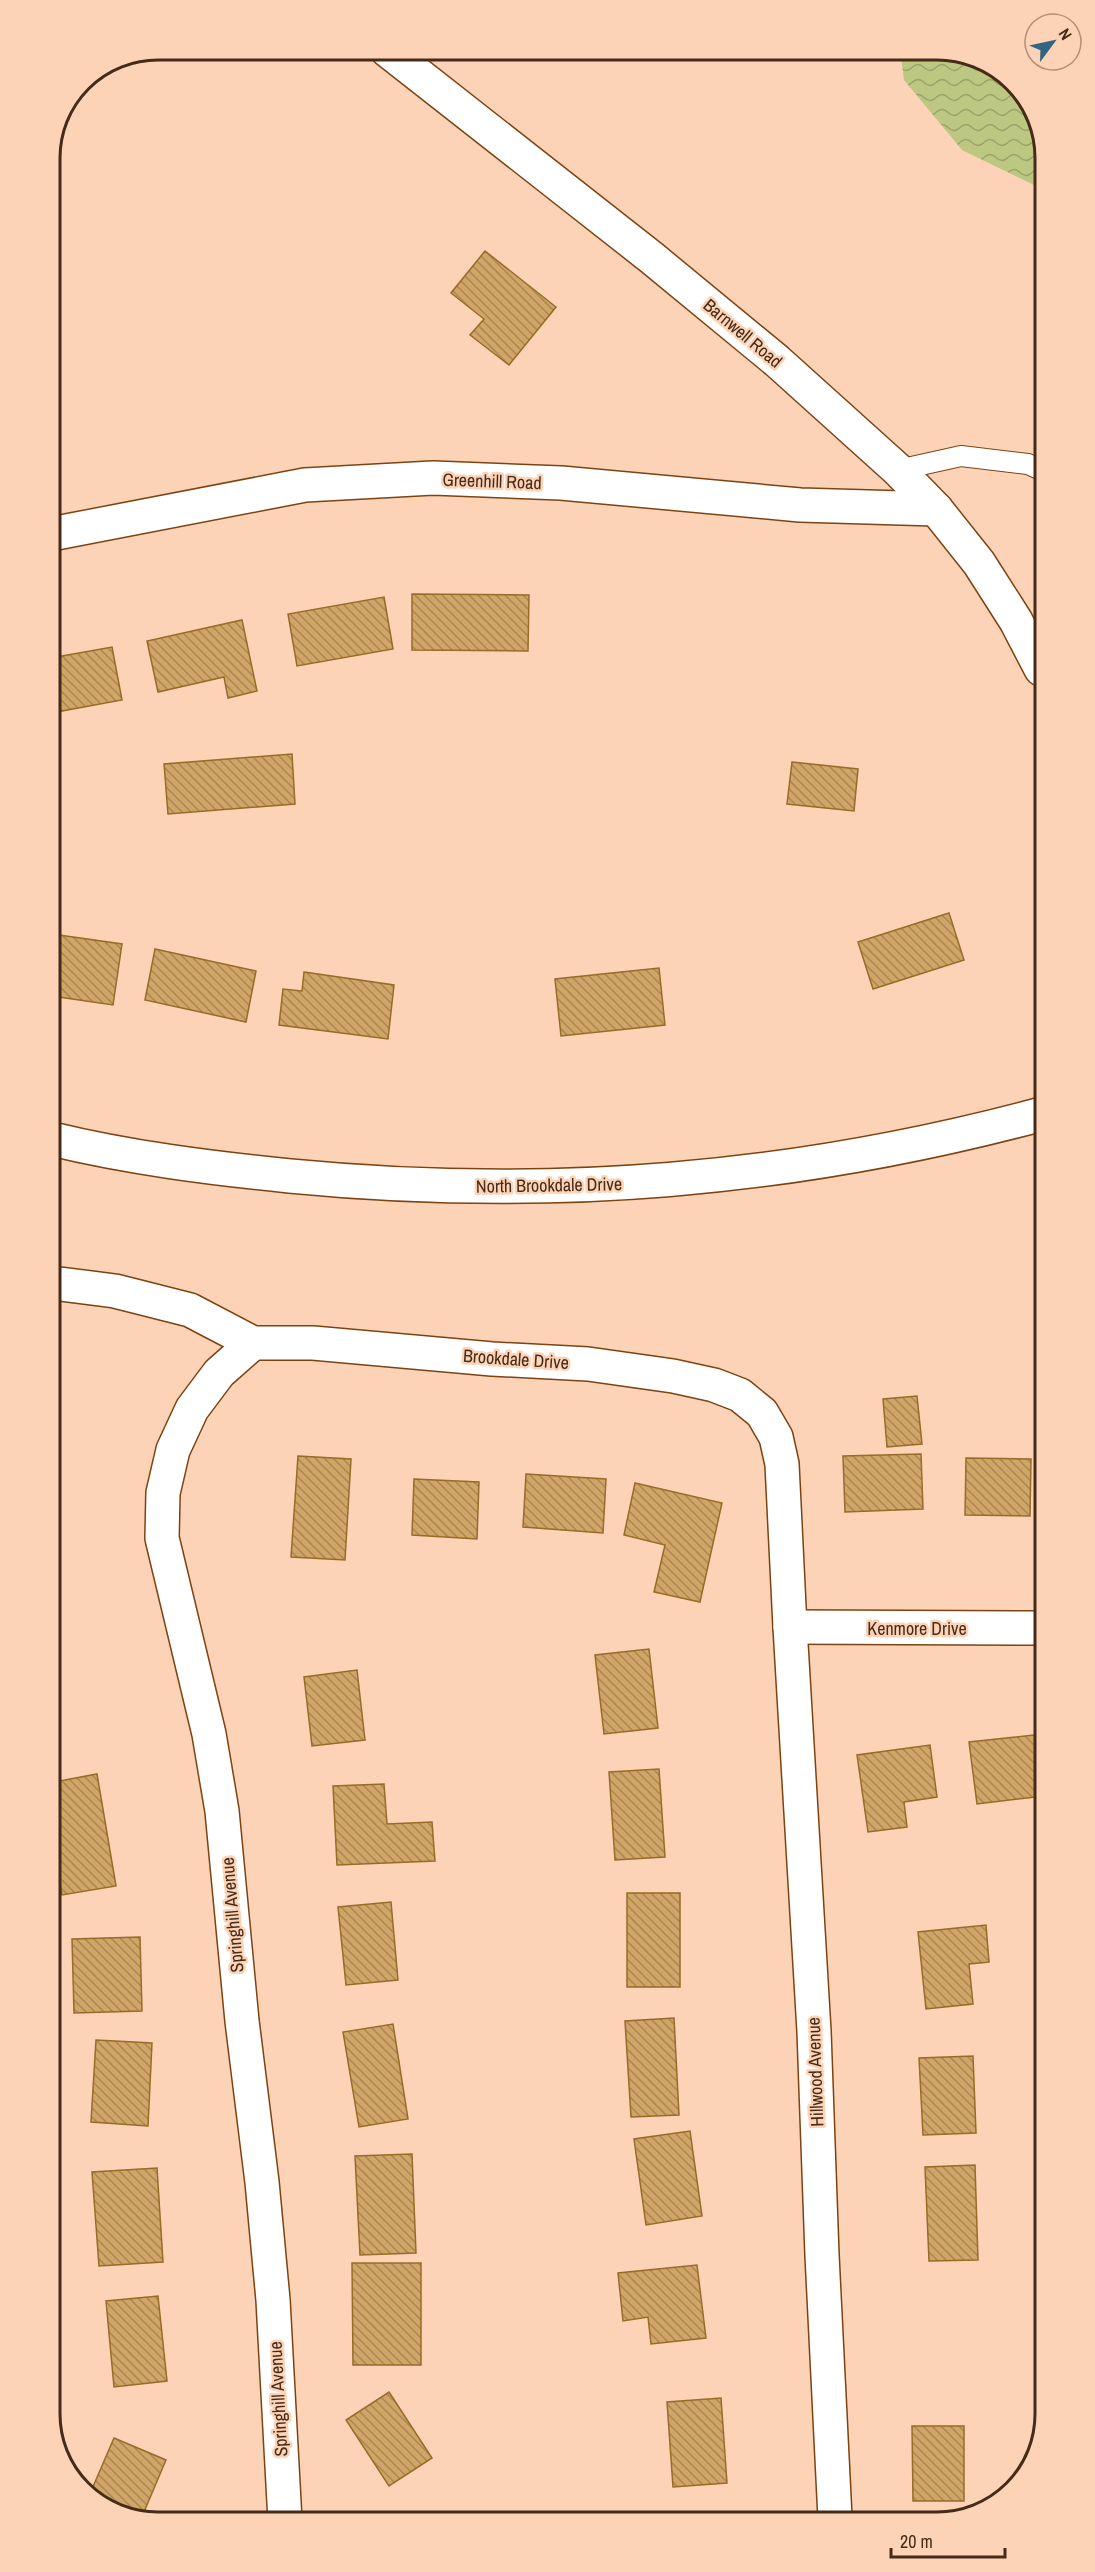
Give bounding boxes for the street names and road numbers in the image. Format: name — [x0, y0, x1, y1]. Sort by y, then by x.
street label: Barnwell Road — [698, 293, 788, 373]
street label: Greenhill Road — [442, 467, 542, 495]
street label: North Brookdale Drive — [476, 1171, 622, 1199]
street label: Brookdale Drive — [462, 1343, 570, 1375]
street label: Kenmore Drive — [867, 1616, 967, 1641]
street label: Springhill Avenue — [215, 1856, 249, 1974]
street label: Hillwood Avenue — [801, 2017, 829, 2127]
street label: Springhill Avenue — [262, 2341, 294, 2457]

